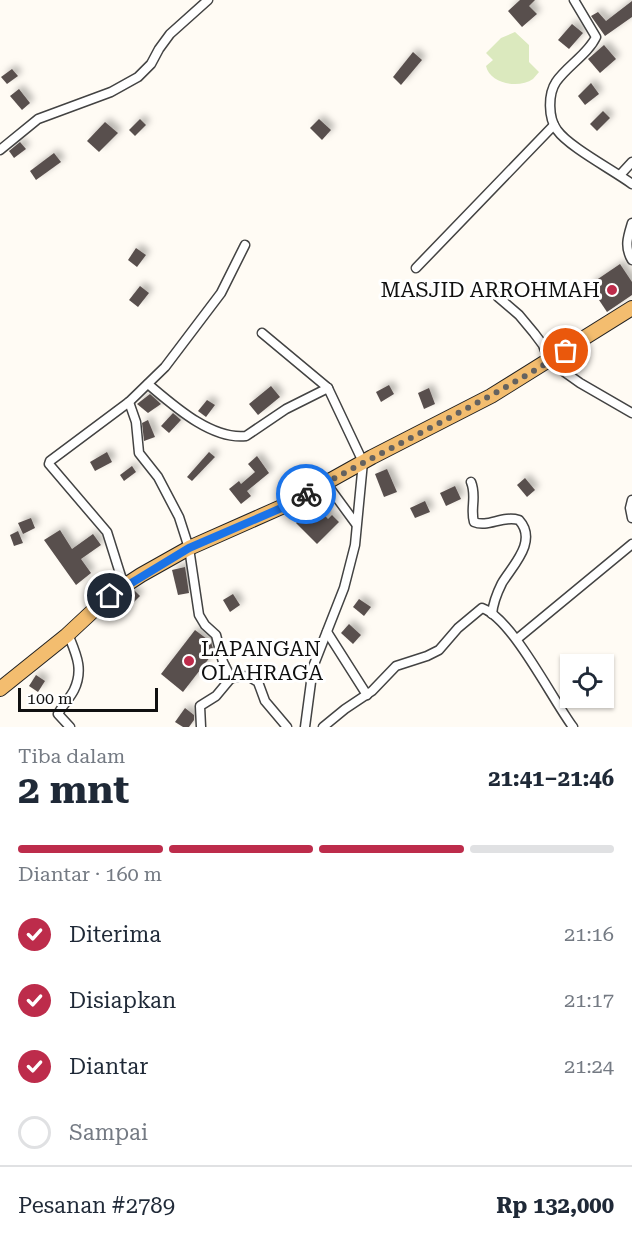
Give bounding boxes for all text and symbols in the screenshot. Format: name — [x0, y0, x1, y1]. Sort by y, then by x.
place label: MASJID ARROHMAH — [380, 278, 600, 302]
marker: MASJID ARROHMAH — [605, 283, 619, 297]
pin — [540, 325, 591, 376]
icon: bag — [549, 334, 582, 367]
courier — [276, 464, 336, 524]
icon: bike — [290, 478, 323, 511]
pin — [84, 570, 135, 621]
icon: home — [93, 579, 126, 612]
place label: LAPANGAN OLAHRAGA — [201, 637, 323, 685]
marker: LAPANGAN OLAHRAGA — [182, 654, 196, 668]
map controls — [560, 654, 614, 708]
button: locate — [560, 654, 614, 708]
scale bar — [18, 685, 158, 712]
text: 100 m — [27, 689, 73, 708]
text: Tiba dalam — [18, 744, 125, 768]
text: 21:41–21:46 — [488, 766, 614, 791]
text: 2 mnt — [18, 767, 129, 813]
text: Diantar · 160 m — [18, 862, 162, 886]
icon: check — [18, 918, 51, 951]
text: Diterima — [69, 922, 161, 947]
text: 21:16 — [564, 922, 614, 946]
icon: check — [18, 984, 51, 1017]
text: Disiapkan — [69, 988, 176, 1013]
text: 21:17 — [564, 988, 614, 1012]
icon: check — [18, 1050, 51, 1083]
text: Diantar — [69, 1054, 148, 1079]
text: 21:24 — [564, 1054, 614, 1078]
text: Sampai — [69, 1120, 148, 1145]
text: Pesanan #2789 — [18, 1193, 175, 1218]
text: Rp 132,000 — [496, 1193, 614, 1218]

